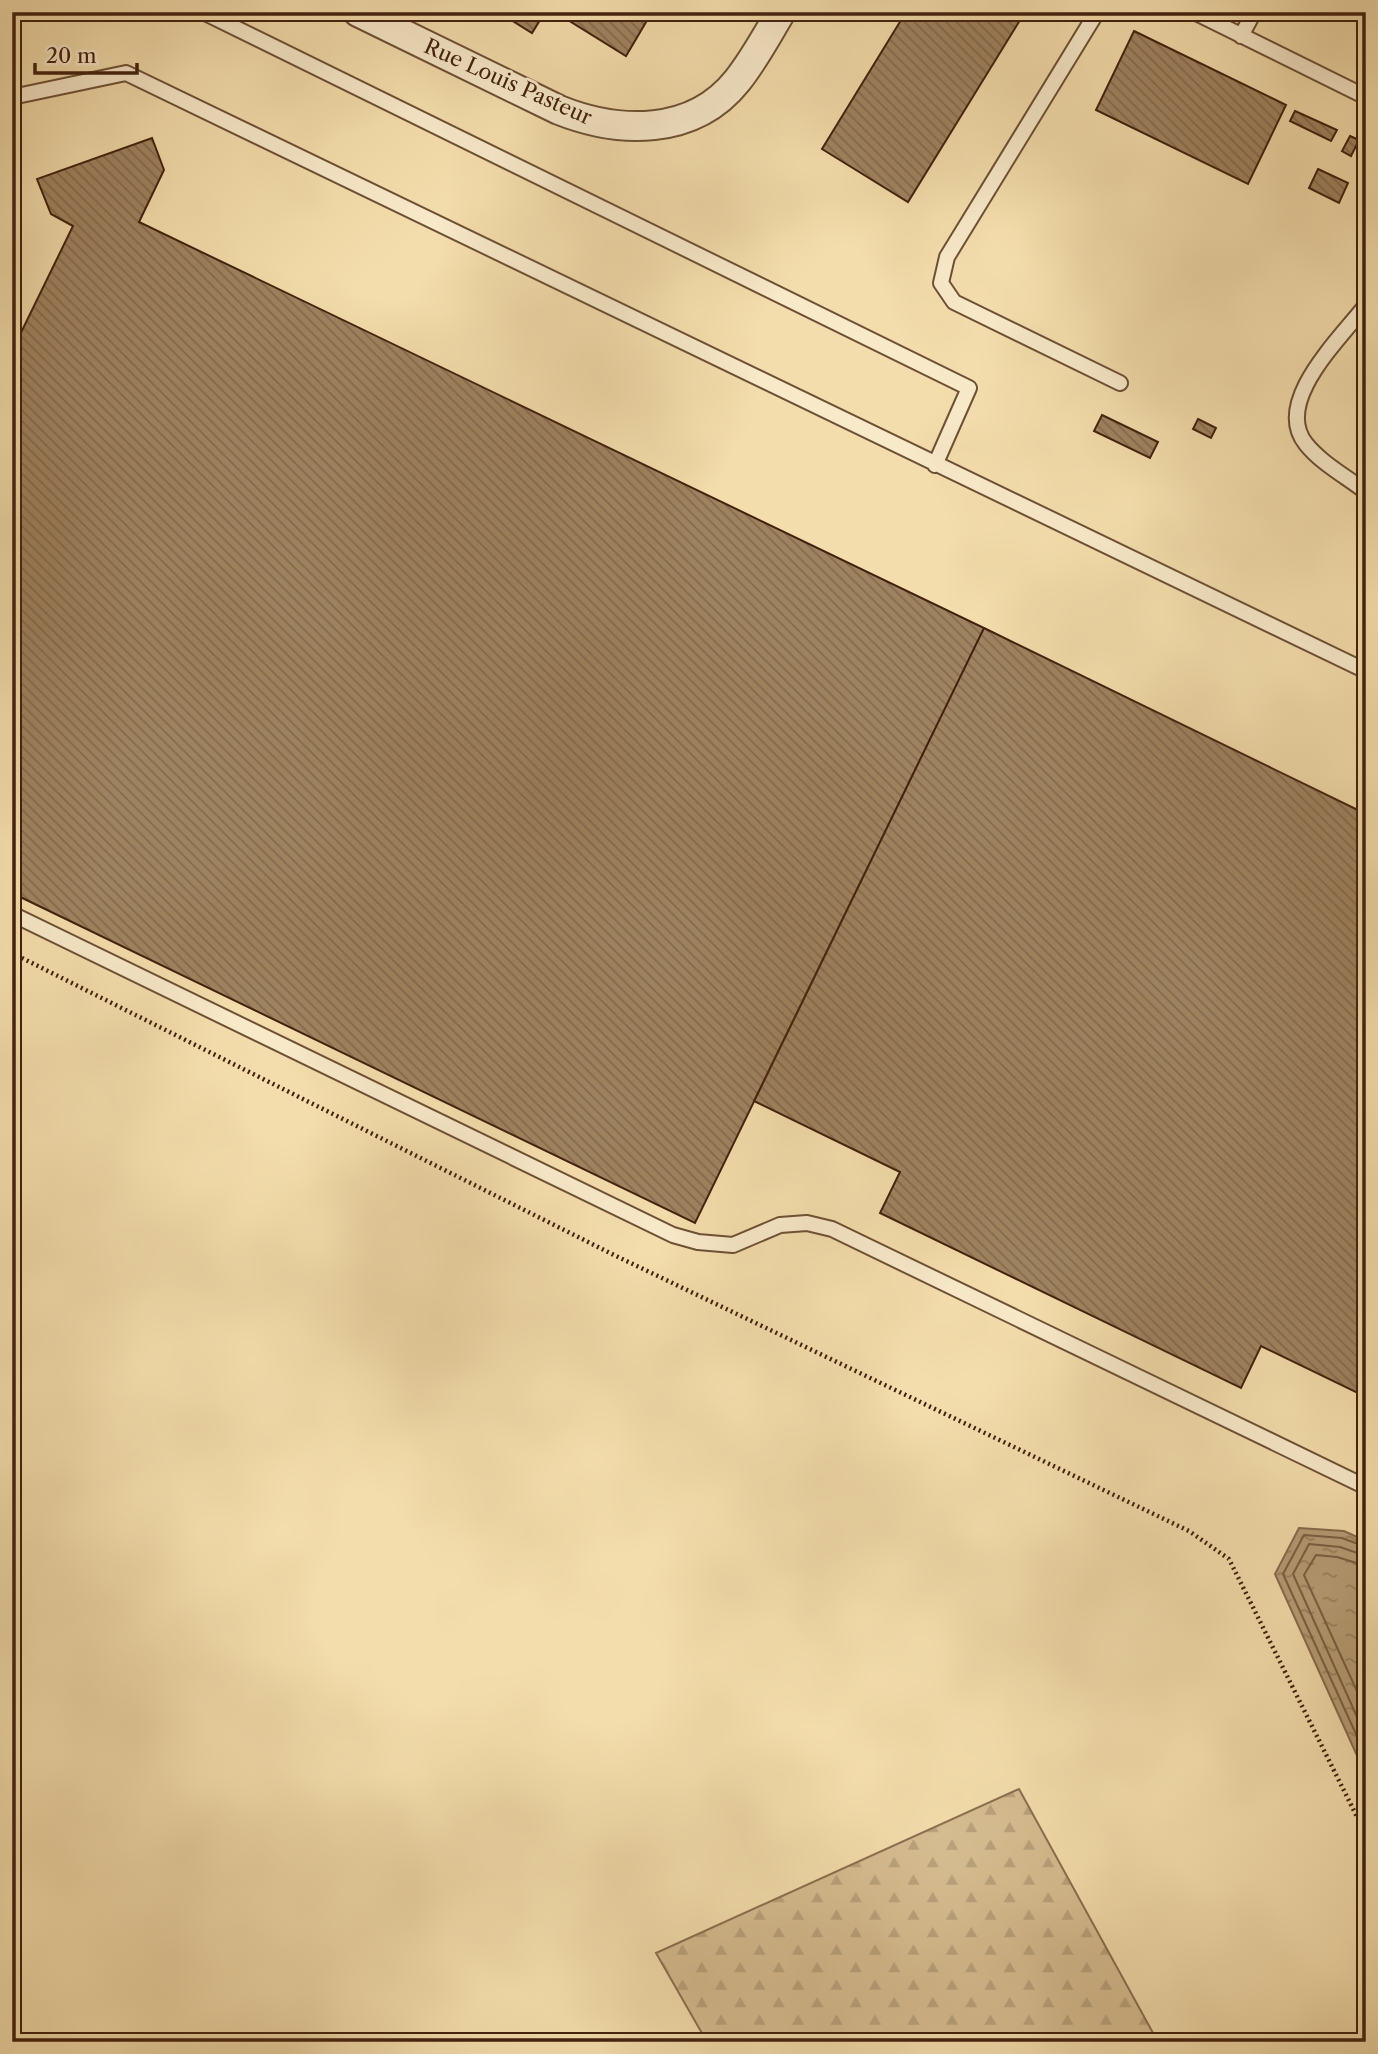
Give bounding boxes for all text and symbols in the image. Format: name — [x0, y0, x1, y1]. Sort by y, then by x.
scale bar — [35, 32, 136, 76]
street label: Rue Louis Pasteur — [420, 33, 596, 130]
text: 20 m — [46, 43, 97, 68]

